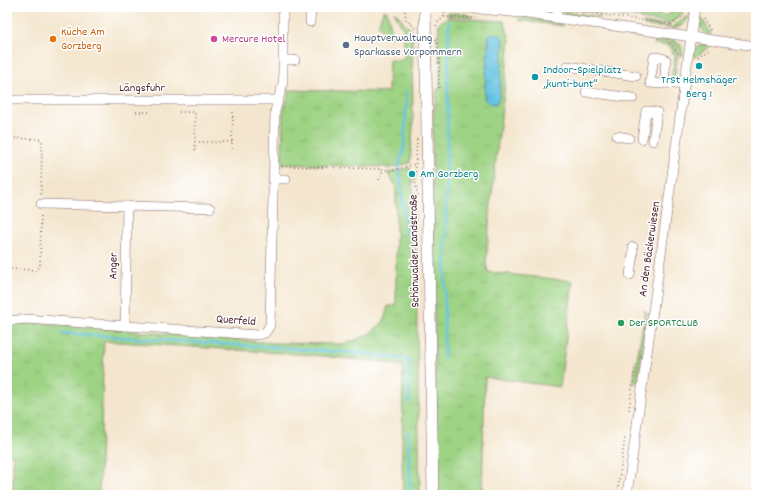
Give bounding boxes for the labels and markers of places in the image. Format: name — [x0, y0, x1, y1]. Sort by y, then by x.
place label: Küche Am Gorzberg — [61, 24, 105, 55]
place label: Hauptverwaltung Sparkasse Vorpommern — [354, 30, 462, 61]
place label: Mercure Hotel — [222, 31, 285, 48]
marker: Küche Am Gorzberg — [48, 34, 58, 44]
marker: Mercure Hotel — [209, 34, 219, 44]
marker: Hauptverwaltung Sparkasse Vorpommern — [341, 40, 351, 50]
marker: TrSt Helmshäger Berg 1 — [694, 61, 704, 71]
place label: Indoor-Spielplatz „kunti-bunt“ — [543, 62, 622, 93]
marker: Indoor-Spielplatz „kunti-bunt“ — [530, 72, 540, 82]
place label: TrSt Helmshäger Berg 1 — [661, 72, 737, 103]
place label: Am Gorzberg — [420, 166, 478, 183]
marker: Am Gorzberg — [407, 169, 417, 179]
place label: Der SPORTCLUB — [629, 315, 699, 332]
marker: Der SPORTCLUB — [616, 318, 626, 328]

